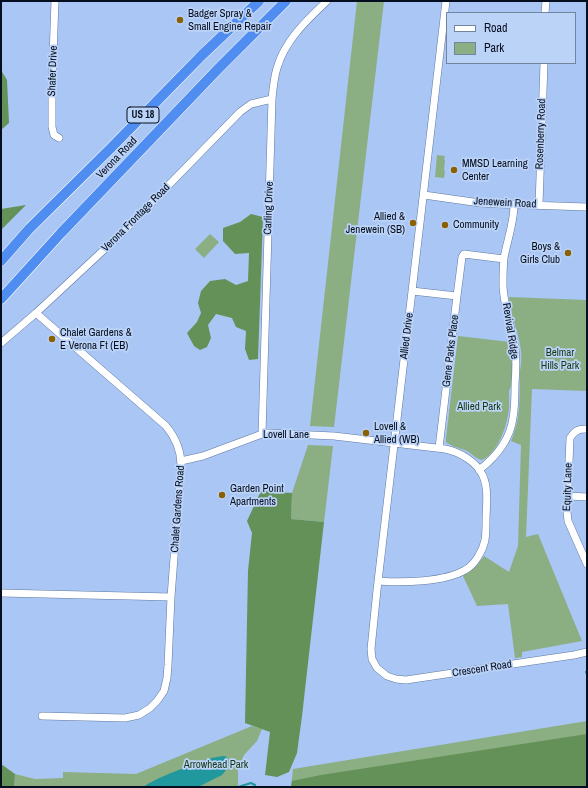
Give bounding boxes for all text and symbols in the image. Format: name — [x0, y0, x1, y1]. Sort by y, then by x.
place label: Badger Spray & Small Engine Repair — [188, 7, 271, 33]
legend — [446, 12, 576, 64]
marker: Badger Spray & Small Engine Repair — [175, 15, 185, 25]
text: Road — [484, 20, 508, 36]
text: Park — [484, 40, 504, 56]
street label: Shafer Drive — [46, 45, 60, 97]
street label: Rosenberry Road — [533, 98, 549, 170]
road number: US 18 — [127, 107, 159, 123]
street label: Verona Road — [94, 134, 140, 182]
place label: MMSD Learning Center — [462, 157, 528, 183]
marker: MMSD Learning Center — [449, 165, 459, 175]
street label: Verona Frontage Road — [99, 181, 173, 255]
street label: Carling Drive — [261, 181, 277, 235]
street label: Jenewein Road — [473, 195, 537, 211]
place label: Allied & Jenewein (SB) — [346, 210, 405, 236]
marker: Allied & Jenewein (SB) — [408, 218, 418, 228]
place label: Community — [453, 218, 499, 232]
marker: Community — [440, 220, 450, 230]
place label: Boys & Girls Club — [520, 240, 560, 266]
marker: Boys & Girls Club — [563, 248, 573, 258]
street label: Revival Ridge — [499, 302, 521, 360]
street label: Allied Drive — [398, 312, 416, 360]
street label: Gene Parks Place — [440, 314, 462, 388]
place label: Chalet Gardens & E Verona Ft (EB) — [60, 326, 132, 352]
marker: Chalet Gardens & E Verona Ft (EB) — [47, 334, 57, 344]
park label: Belmar Hills Park — [541, 346, 579, 372]
park label: Allied Park — [457, 400, 501, 414]
place label: Lovell & Allied (WB) — [374, 420, 420, 446]
street label: Lovell Lane — [263, 428, 309, 442]
marker: Lovell & Allied (WB) — [361, 428, 371, 438]
street label: Equity Lane — [561, 463, 575, 511]
street label: Chalet Gardens Road — [168, 465, 188, 553]
place label: Garden Point Apartments — [230, 482, 284, 508]
marker: Garden Point Apartments — [217, 490, 227, 500]
street label: Crescent Road — [451, 658, 513, 680]
park label: Arrowhead Park — [184, 758, 248, 772]

